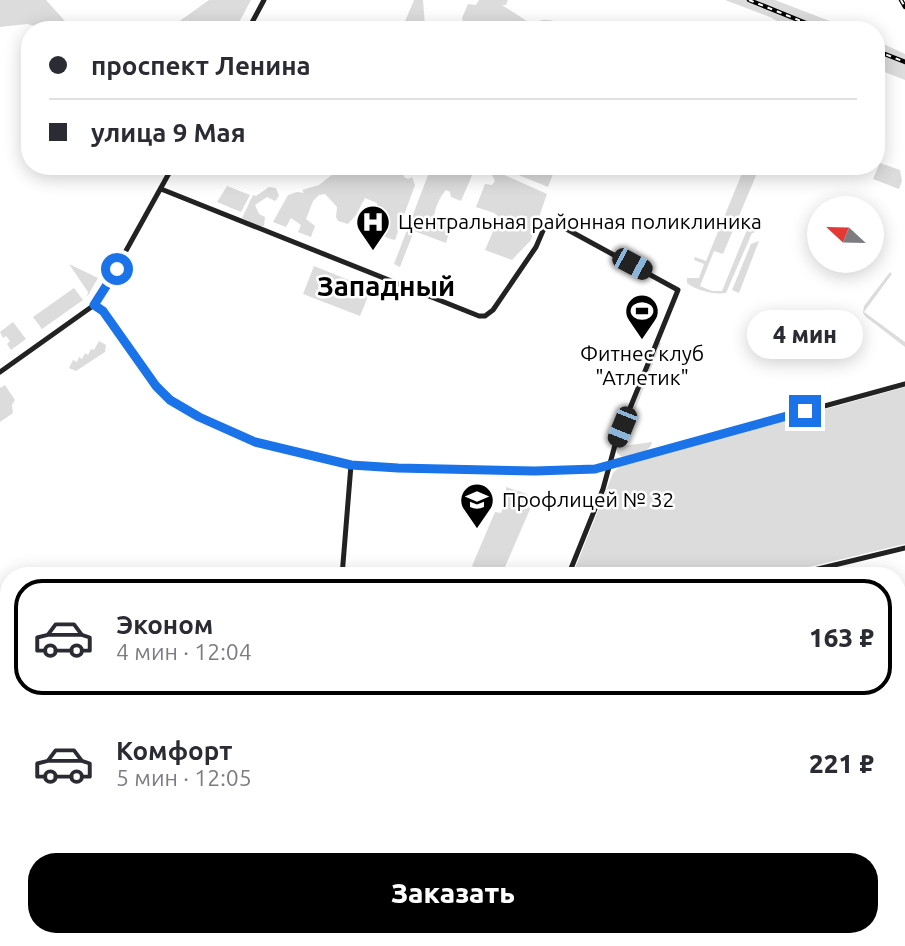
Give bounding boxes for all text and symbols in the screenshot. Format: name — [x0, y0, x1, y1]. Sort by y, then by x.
text: проспект Ленина — [91, 51, 311, 80]
text: улица 9 Мая — [91, 118, 246, 147]
north arrow — [807, 196, 884, 273]
map controls — [807, 196, 884, 273]
hospital icon: Центральная районная поликлиника — [354, 203, 392, 252]
place label: Центральная районная поликлиника — [398, 209, 762, 233]
car — [609, 245, 656, 283]
route start — [101, 253, 133, 285]
district label: Западный — [317, 270, 455, 301]
sports icon: Фитнес клуб "Атлетик" — [623, 292, 661, 341]
callout: 4 мин — [747, 310, 863, 358]
text: 4 мин — [773, 322, 837, 347]
place label: Фитнес клуб "Атлетик" — [580, 341, 704, 389]
route end — [789, 395, 821, 427]
car — [605, 404, 640, 450]
school or university icon: Профлицей № 32 — [458, 481, 496, 530]
place label: Профлицей № 32 — [502, 487, 674, 511]
icon: car — [32, 606, 95, 669]
text: Эконом — [116, 610, 213, 639]
text: 163 ₽ — [809, 623, 874, 652]
text: 4 мин · 12:04 — [116, 639, 252, 664]
icon: car — [32, 732, 95, 795]
text: Комфорт — [116, 736, 232, 765]
text: 221 ₽ — [809, 749, 874, 778]
text: 5 мин · 12:05 — [116, 765, 252, 790]
button: Заказать — [28, 853, 878, 933]

